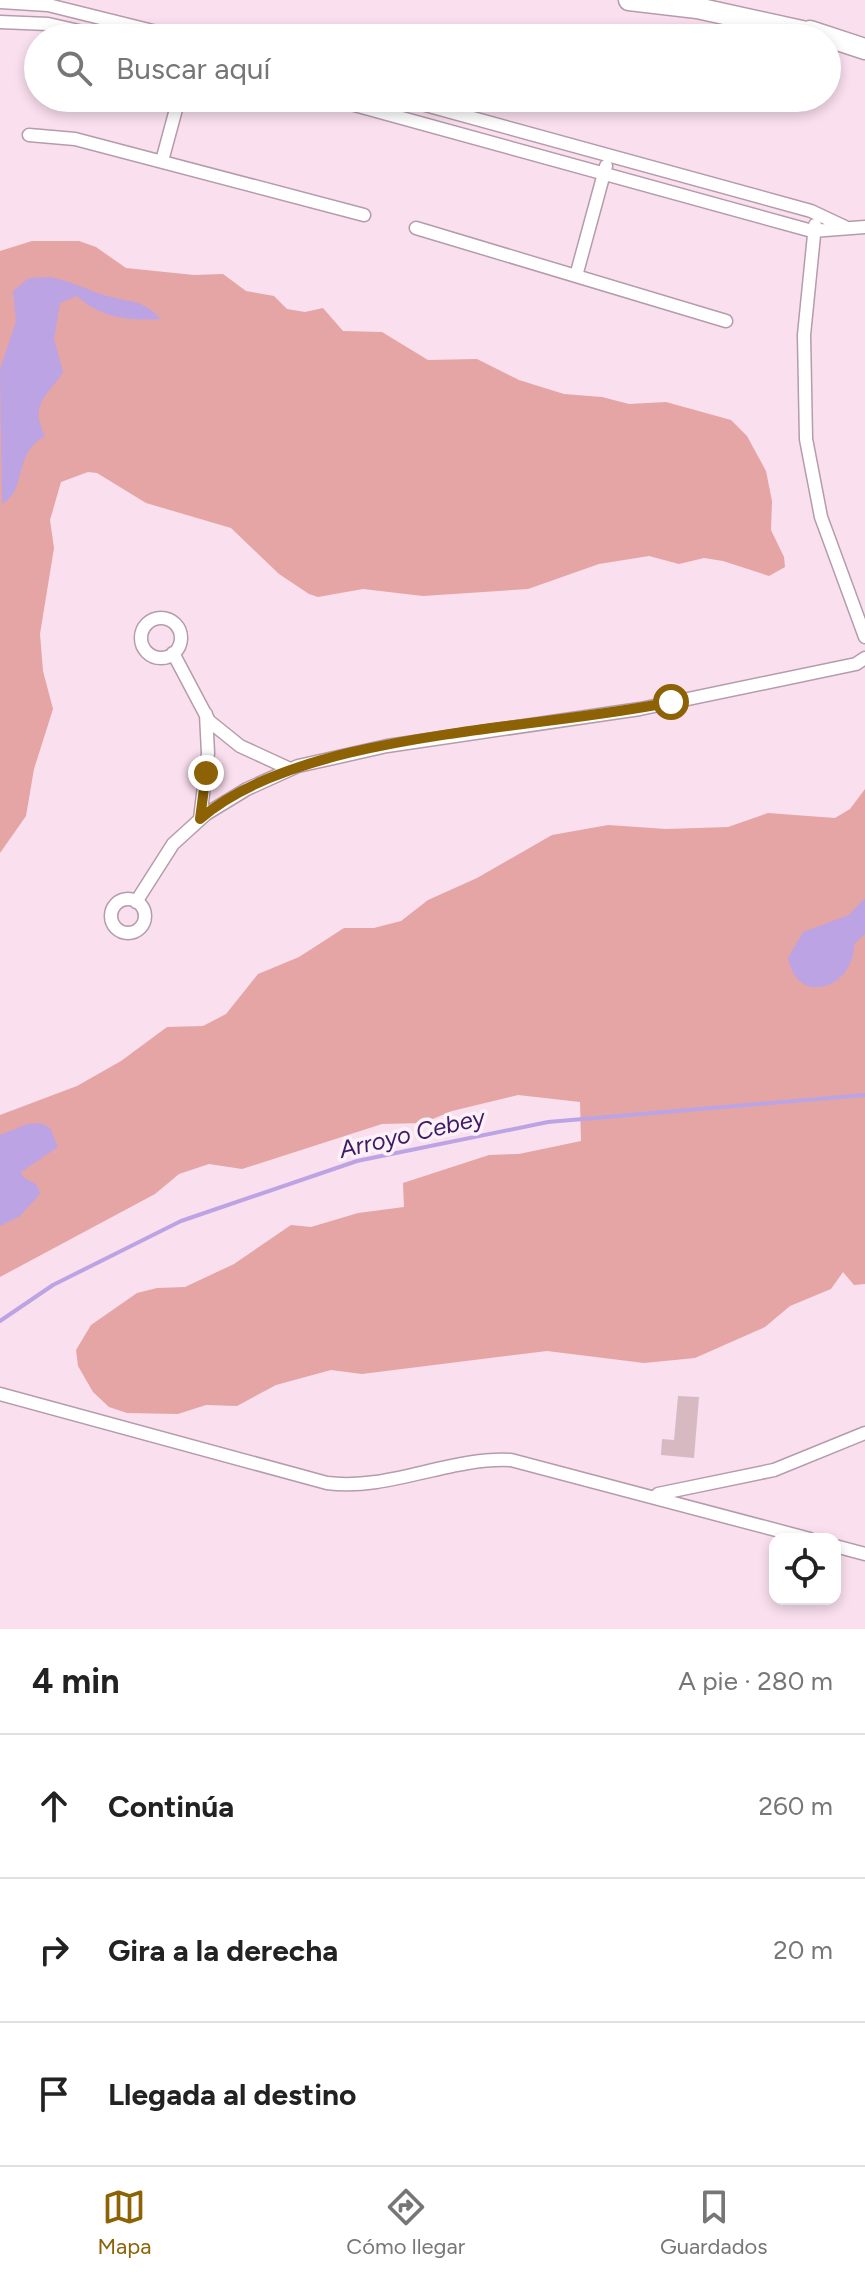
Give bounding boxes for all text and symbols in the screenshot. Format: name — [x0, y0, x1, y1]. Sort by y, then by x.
search box — [24, 24, 841, 112]
icon: search — [52, 46, 96, 90]
text: Buscar aquí — [116, 50, 270, 87]
route start — [653, 684, 689, 720]
route end — [188, 755, 224, 791]
water label: Arroyo Cebey — [335, 1102, 489, 1164]
map controls — [769, 1533, 841, 1605]
button: locate — [769, 1533, 841, 1605]
text: 4 min — [32, 1661, 119, 1702]
text: A pie · 280 m — [678, 1665, 833, 1697]
icon: ahead — [32, 1784, 76, 1828]
text: Continúa — [108, 1788, 234, 1825]
text: 260 m — [759, 1790, 833, 1822]
icon: right — [32, 1928, 76, 1972]
text: Gira a la derecha — [108, 1932, 338, 1969]
text: 20 m — [773, 1934, 833, 1966]
icon: arrive — [32, 2072, 76, 2116]
text: Llegada al destino — [108, 2076, 356, 2113]
tab: Mapa — [97, 2185, 151, 2260]
tab: Cómo llegar — [346, 2185, 465, 2260]
tab: Guardados — [660, 2185, 768, 2260]

